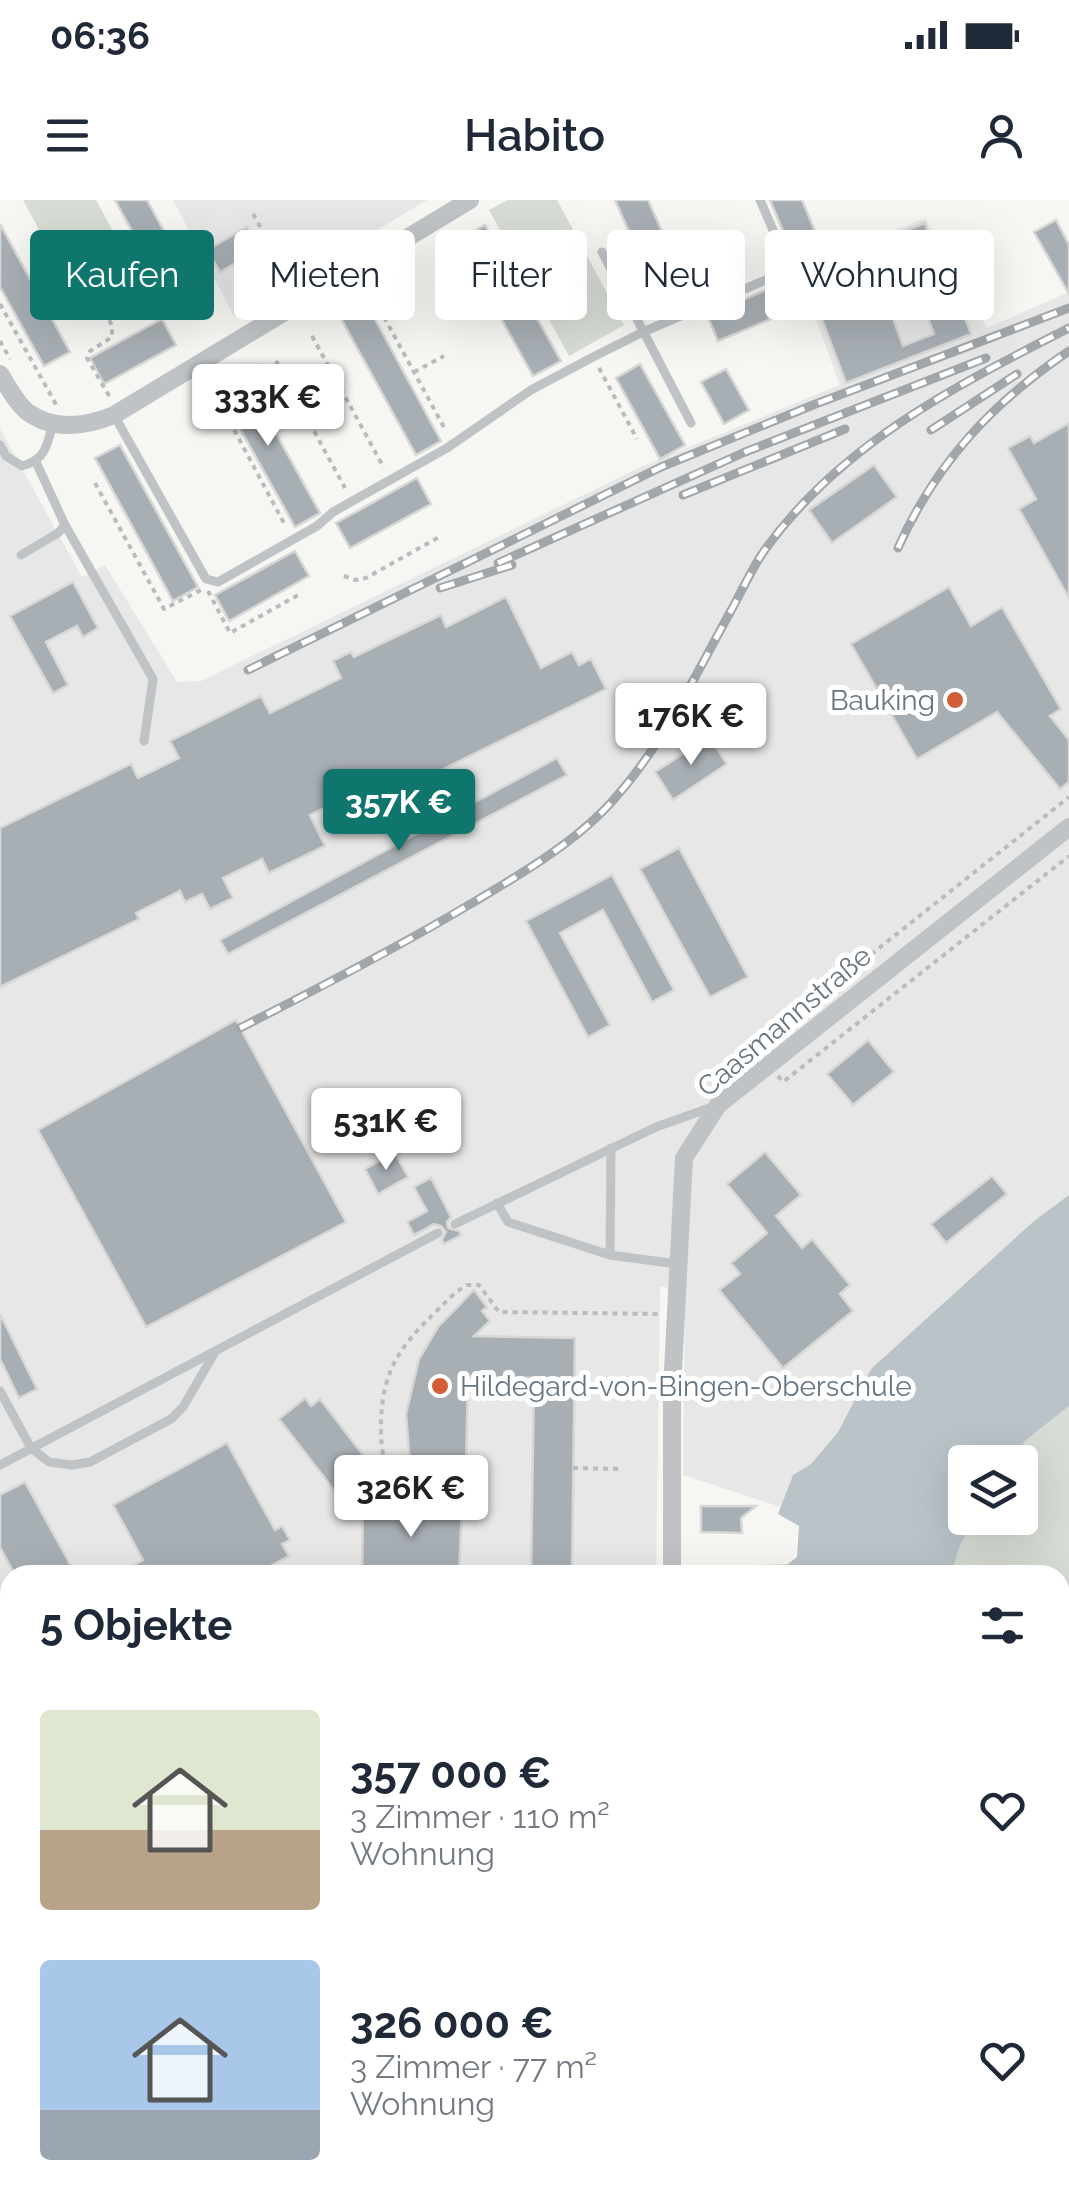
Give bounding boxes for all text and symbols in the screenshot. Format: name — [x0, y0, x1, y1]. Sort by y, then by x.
text: 06:36 — [50, 13, 150, 58]
icon: menu — [40, 108, 95, 163]
icon: person — [974, 108, 1029, 163]
text: Habito — [464, 109, 605, 162]
chip: Kaufen — [30, 230, 214, 320]
chip: Mieten — [234, 230, 415, 320]
chip: Filter — [435, 230, 587, 320]
chip: Neu — [607, 230, 745, 320]
chip: Wohnung — [765, 230, 994, 320]
pin: 333K € — [187, 364, 349, 449]
text: 333K € — [214, 378, 322, 415]
pin: 176K € — [610, 683, 772, 768]
place label: Bauking — [830, 684, 935, 717]
marker: Bauking — [944, 689, 966, 711]
text: 176K € — [637, 697, 745, 734]
pin: 357K € — [318, 769, 480, 854]
text: 357K € — [345, 783, 453, 820]
street label: Caasmannstraße — [691, 939, 878, 1104]
pin: 531K € — [305, 1088, 467, 1173]
text: 531K € — [333, 1102, 439, 1139]
place label: Hildegard-von-Bingen-Oberschule — [460, 1370, 912, 1403]
marker: Hildegard-von-Bingen-Oberschule — [429, 1375, 451, 1397]
map controls — [948, 1445, 1038, 1535]
button: layers — [948, 1445, 1038, 1535]
pin: 326K € — [330, 1455, 492, 1540]
text: 326K € — [356, 1469, 466, 1506]
icon: filters — [975, 1598, 1030, 1653]
text: 5 Objekte — [40, 1601, 232, 1650]
text: 357 000 € — [350, 1749, 551, 1798]
icon: home — [120, 1750, 240, 1870]
icon: heart — [975, 1783, 1030, 1838]
text: 3 Zimmer · 110 m² — [350, 1798, 610, 1835]
text: Wohnung — [350, 1835, 495, 1872]
text: 326 000 € — [350, 1999, 554, 2048]
icon: home — [120, 2000, 240, 2120]
icon: heart — [975, 2033, 1030, 2088]
text: 3 Zimmer · 77 m² — [350, 2048, 597, 2085]
text: Wohnung — [350, 2085, 495, 2122]

